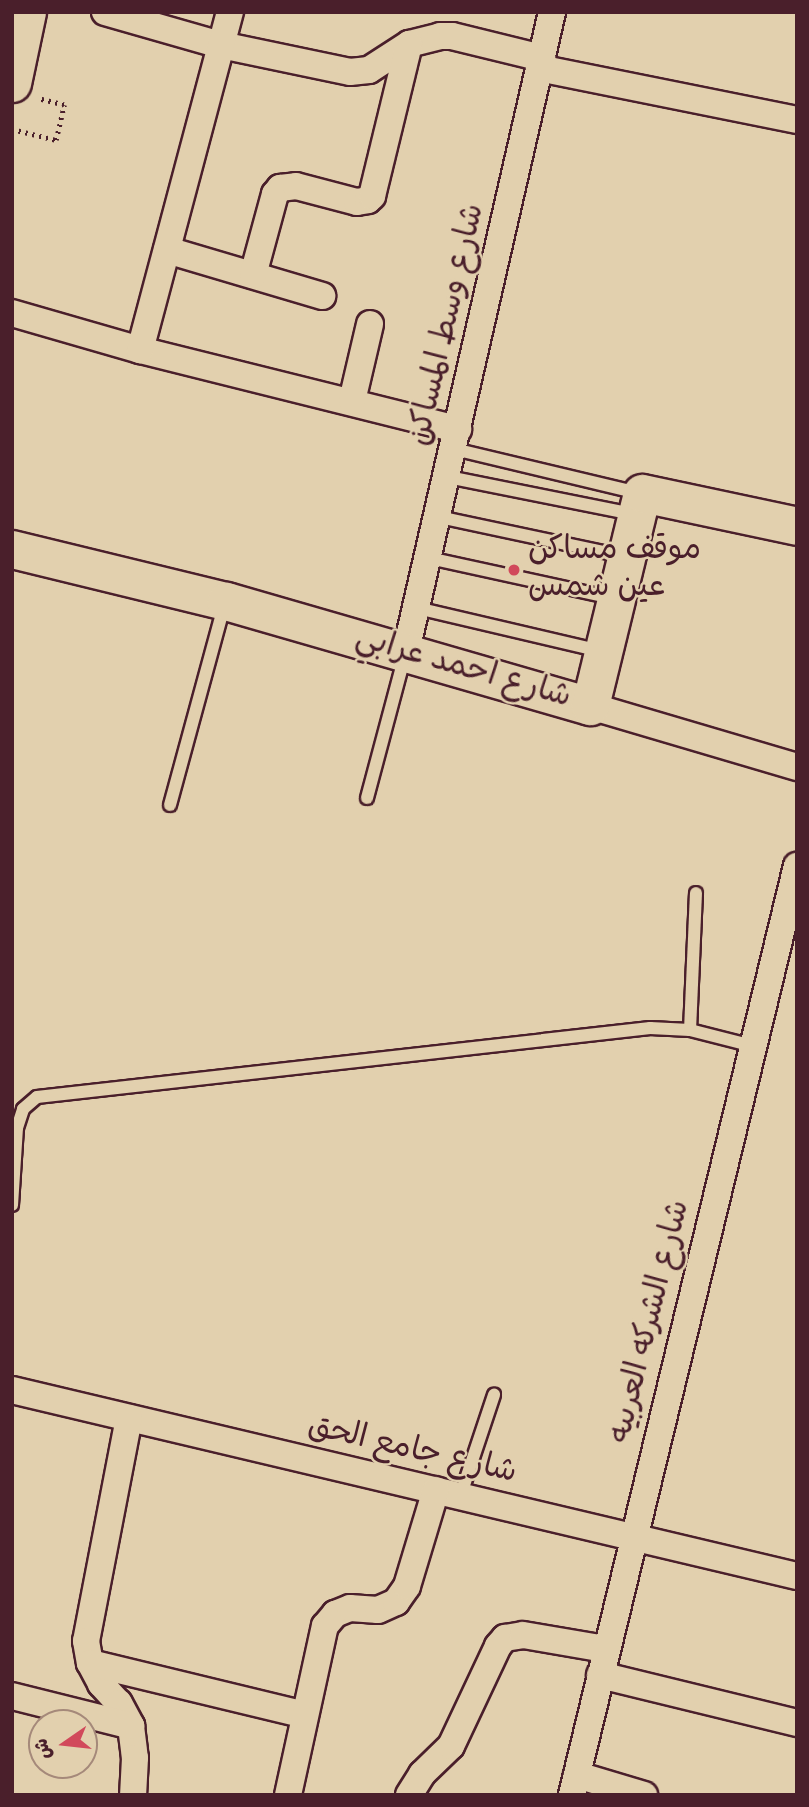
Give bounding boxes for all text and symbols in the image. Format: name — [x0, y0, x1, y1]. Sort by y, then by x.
street label: شارع وسط المساكن — [402, 200, 494, 450]
place label: موقف مساكن عين شمس — [528, 533, 701, 608]
marker: موقف مساكن عين شمس — [506, 562, 522, 578]
street label: شارع احمد عرابي — [351, 620, 575, 718]
street label: شارع الشركه العربيه — [602, 1197, 700, 1447]
street label: شارع جامع الحق — [304, 1408, 520, 1494]
north arrow — [28, 1709, 98, 1779]
text: ش — [28, 1735, 60, 1762]

